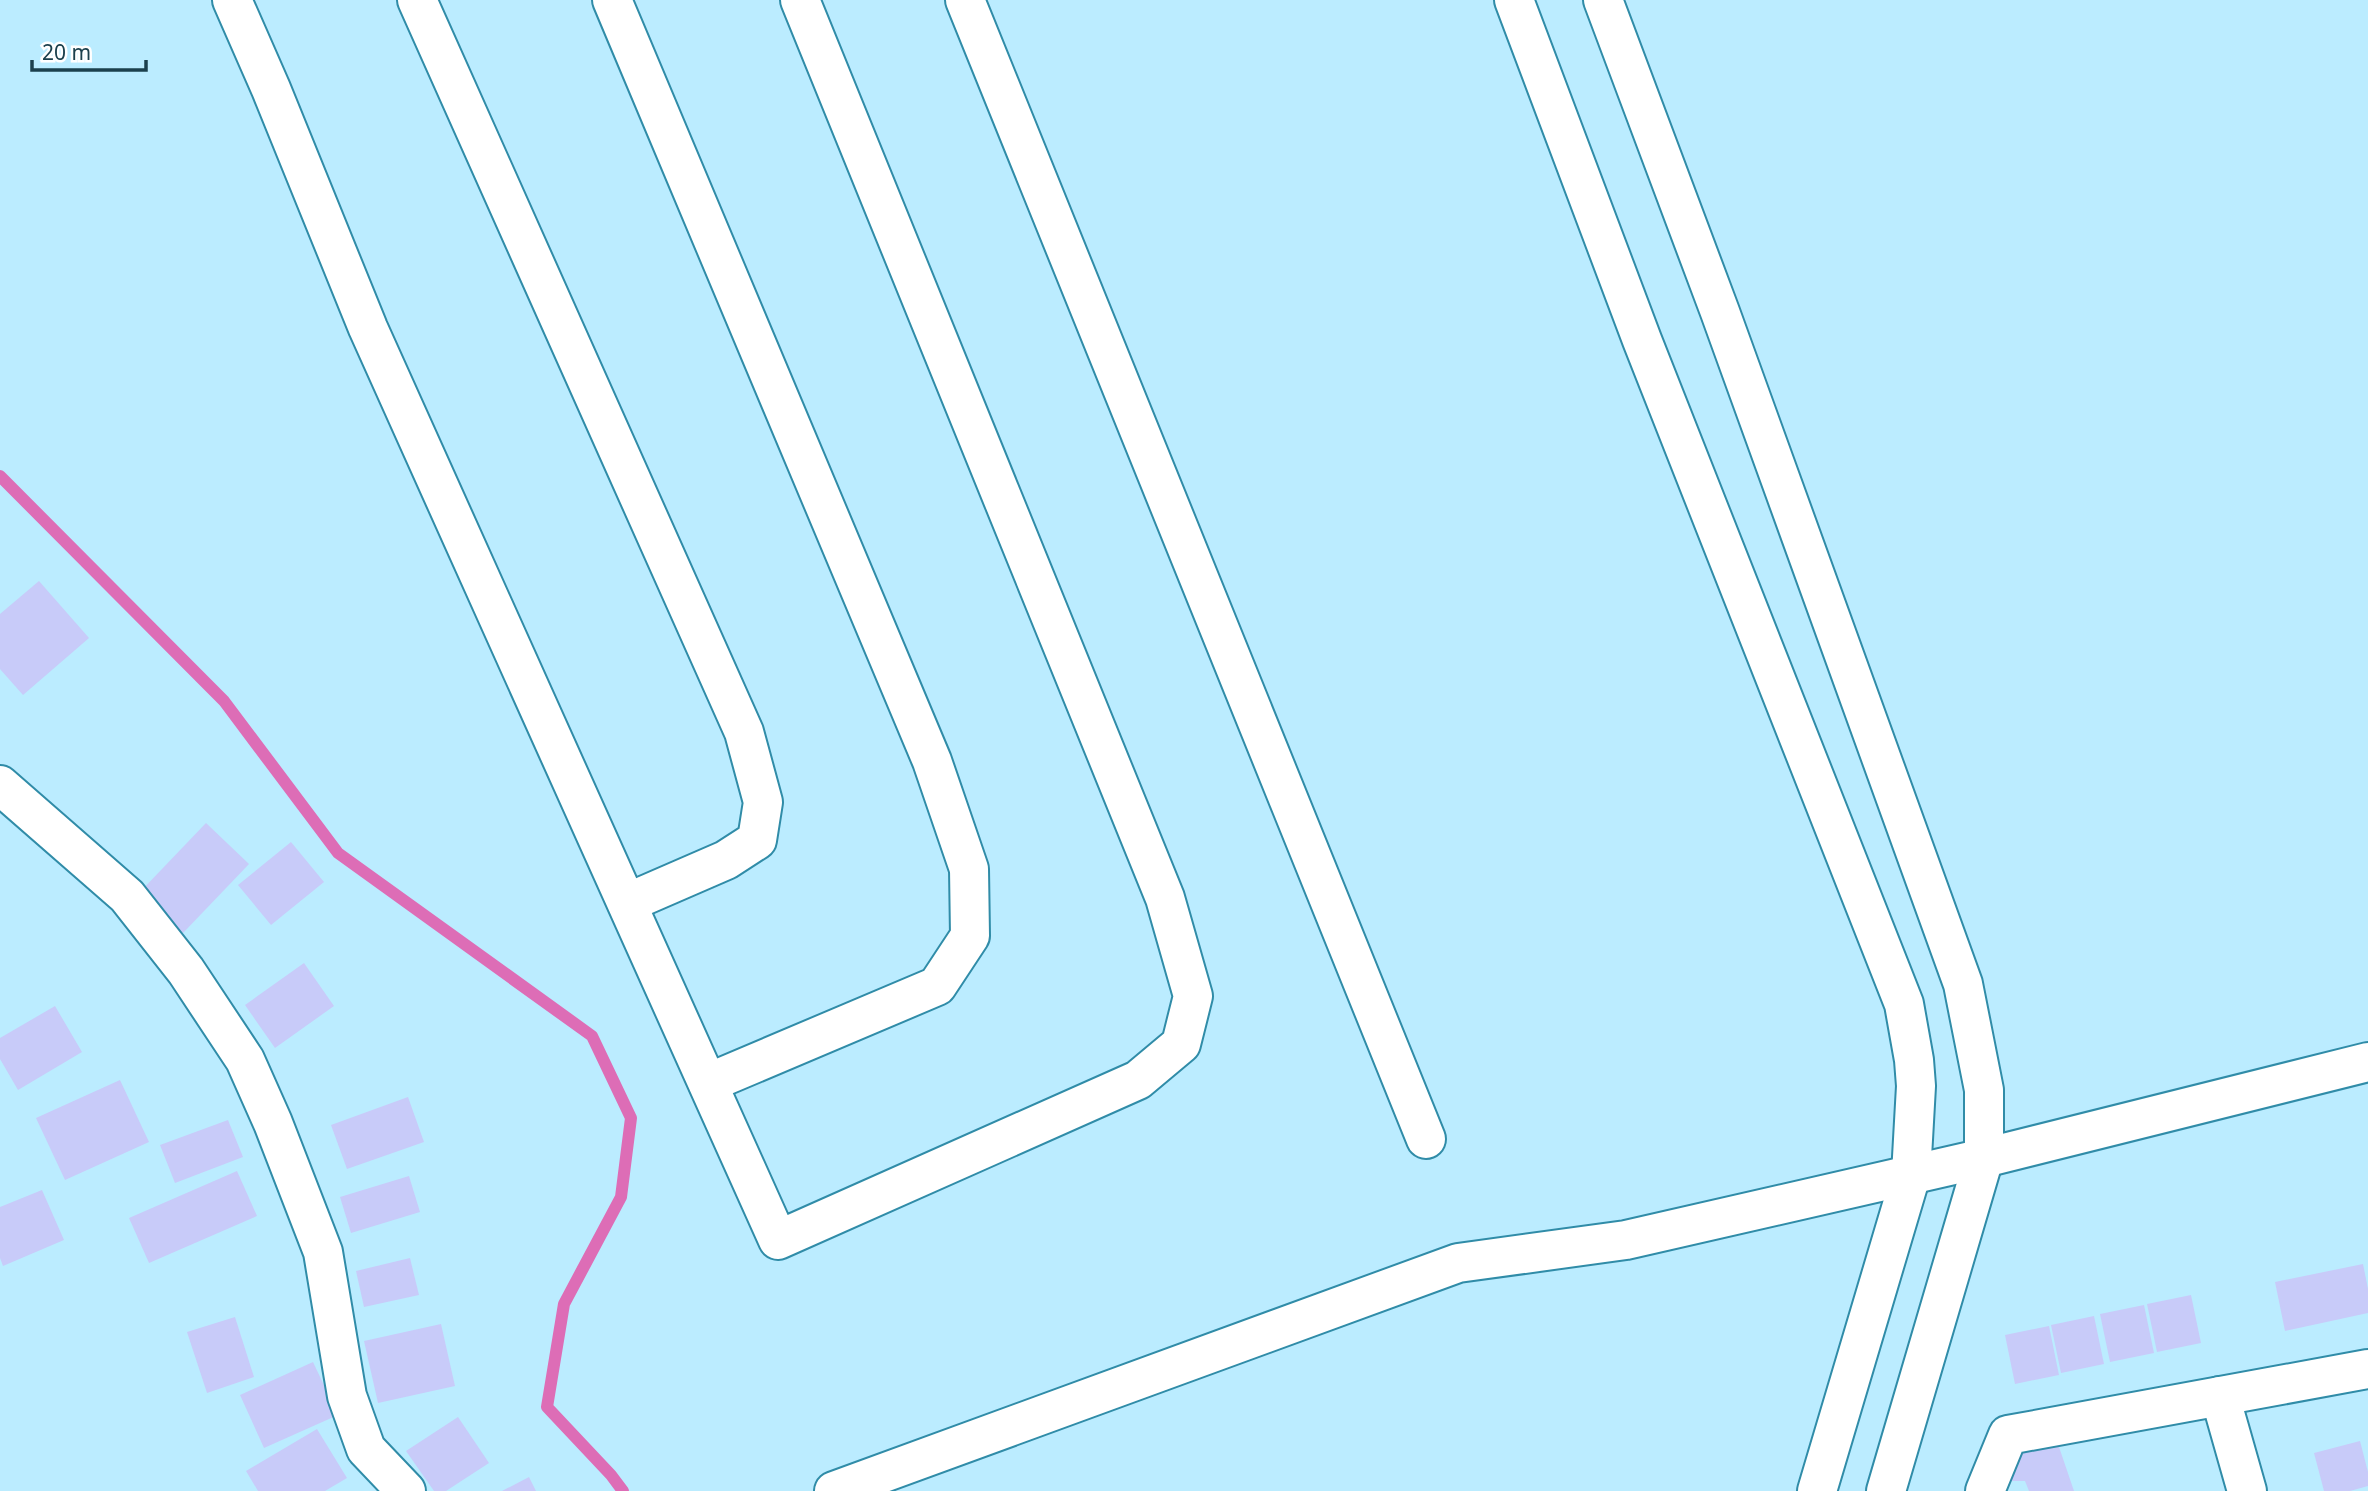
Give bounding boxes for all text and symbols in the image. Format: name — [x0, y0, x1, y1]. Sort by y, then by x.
scale bar — [32, 28, 145, 72]
text: 20 m — [42, 38, 91, 66]

